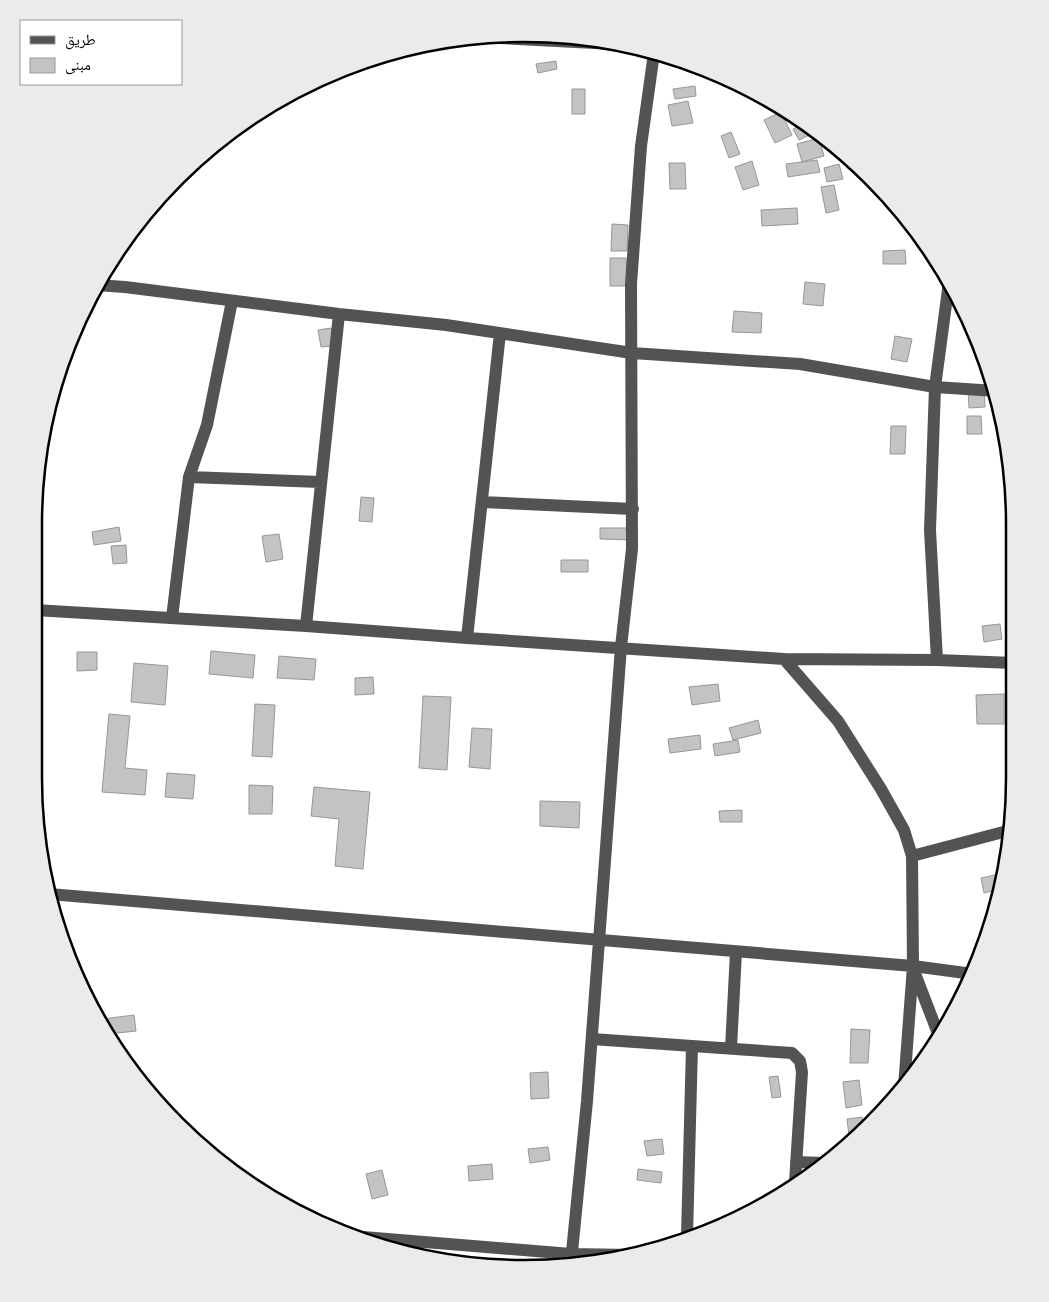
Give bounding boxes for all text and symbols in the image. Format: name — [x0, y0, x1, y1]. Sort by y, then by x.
legend — [20, 20, 182, 85]
text: طريق — [65, 30, 96, 50]
text: مبنى — [65, 55, 91, 75]

